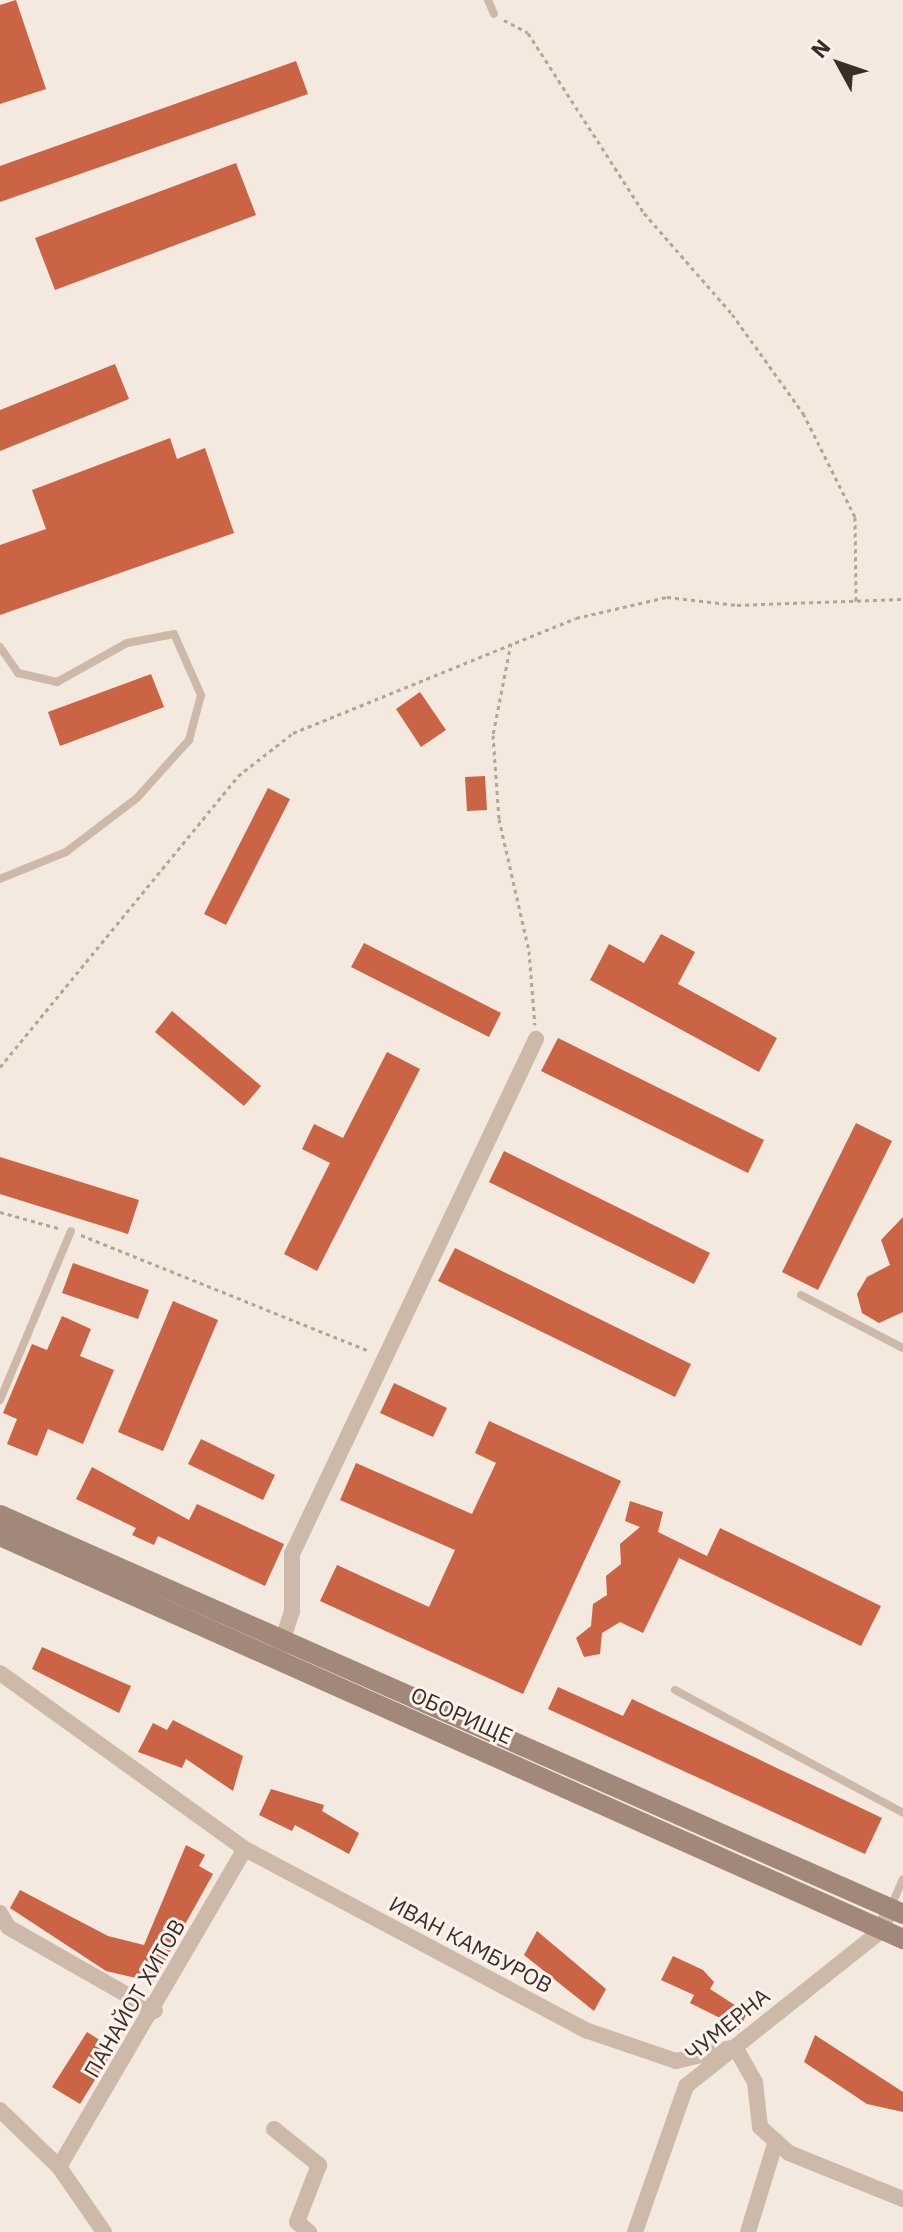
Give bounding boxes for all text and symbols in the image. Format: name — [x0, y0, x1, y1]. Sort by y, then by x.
north arrow — [799, 24, 879, 104]
text: N — [804, 33, 836, 64]
street label: ОБОРИЩЕ — [407, 1681, 517, 1749]
street label: ИВАН КАМБУРОВ — [385, 1890, 557, 1998]
street label: ПАНАЙОТ ХИТОВ — [78, 1914, 190, 2082]
street label: ЧУМЕРНА — [679, 1982, 775, 2066]

